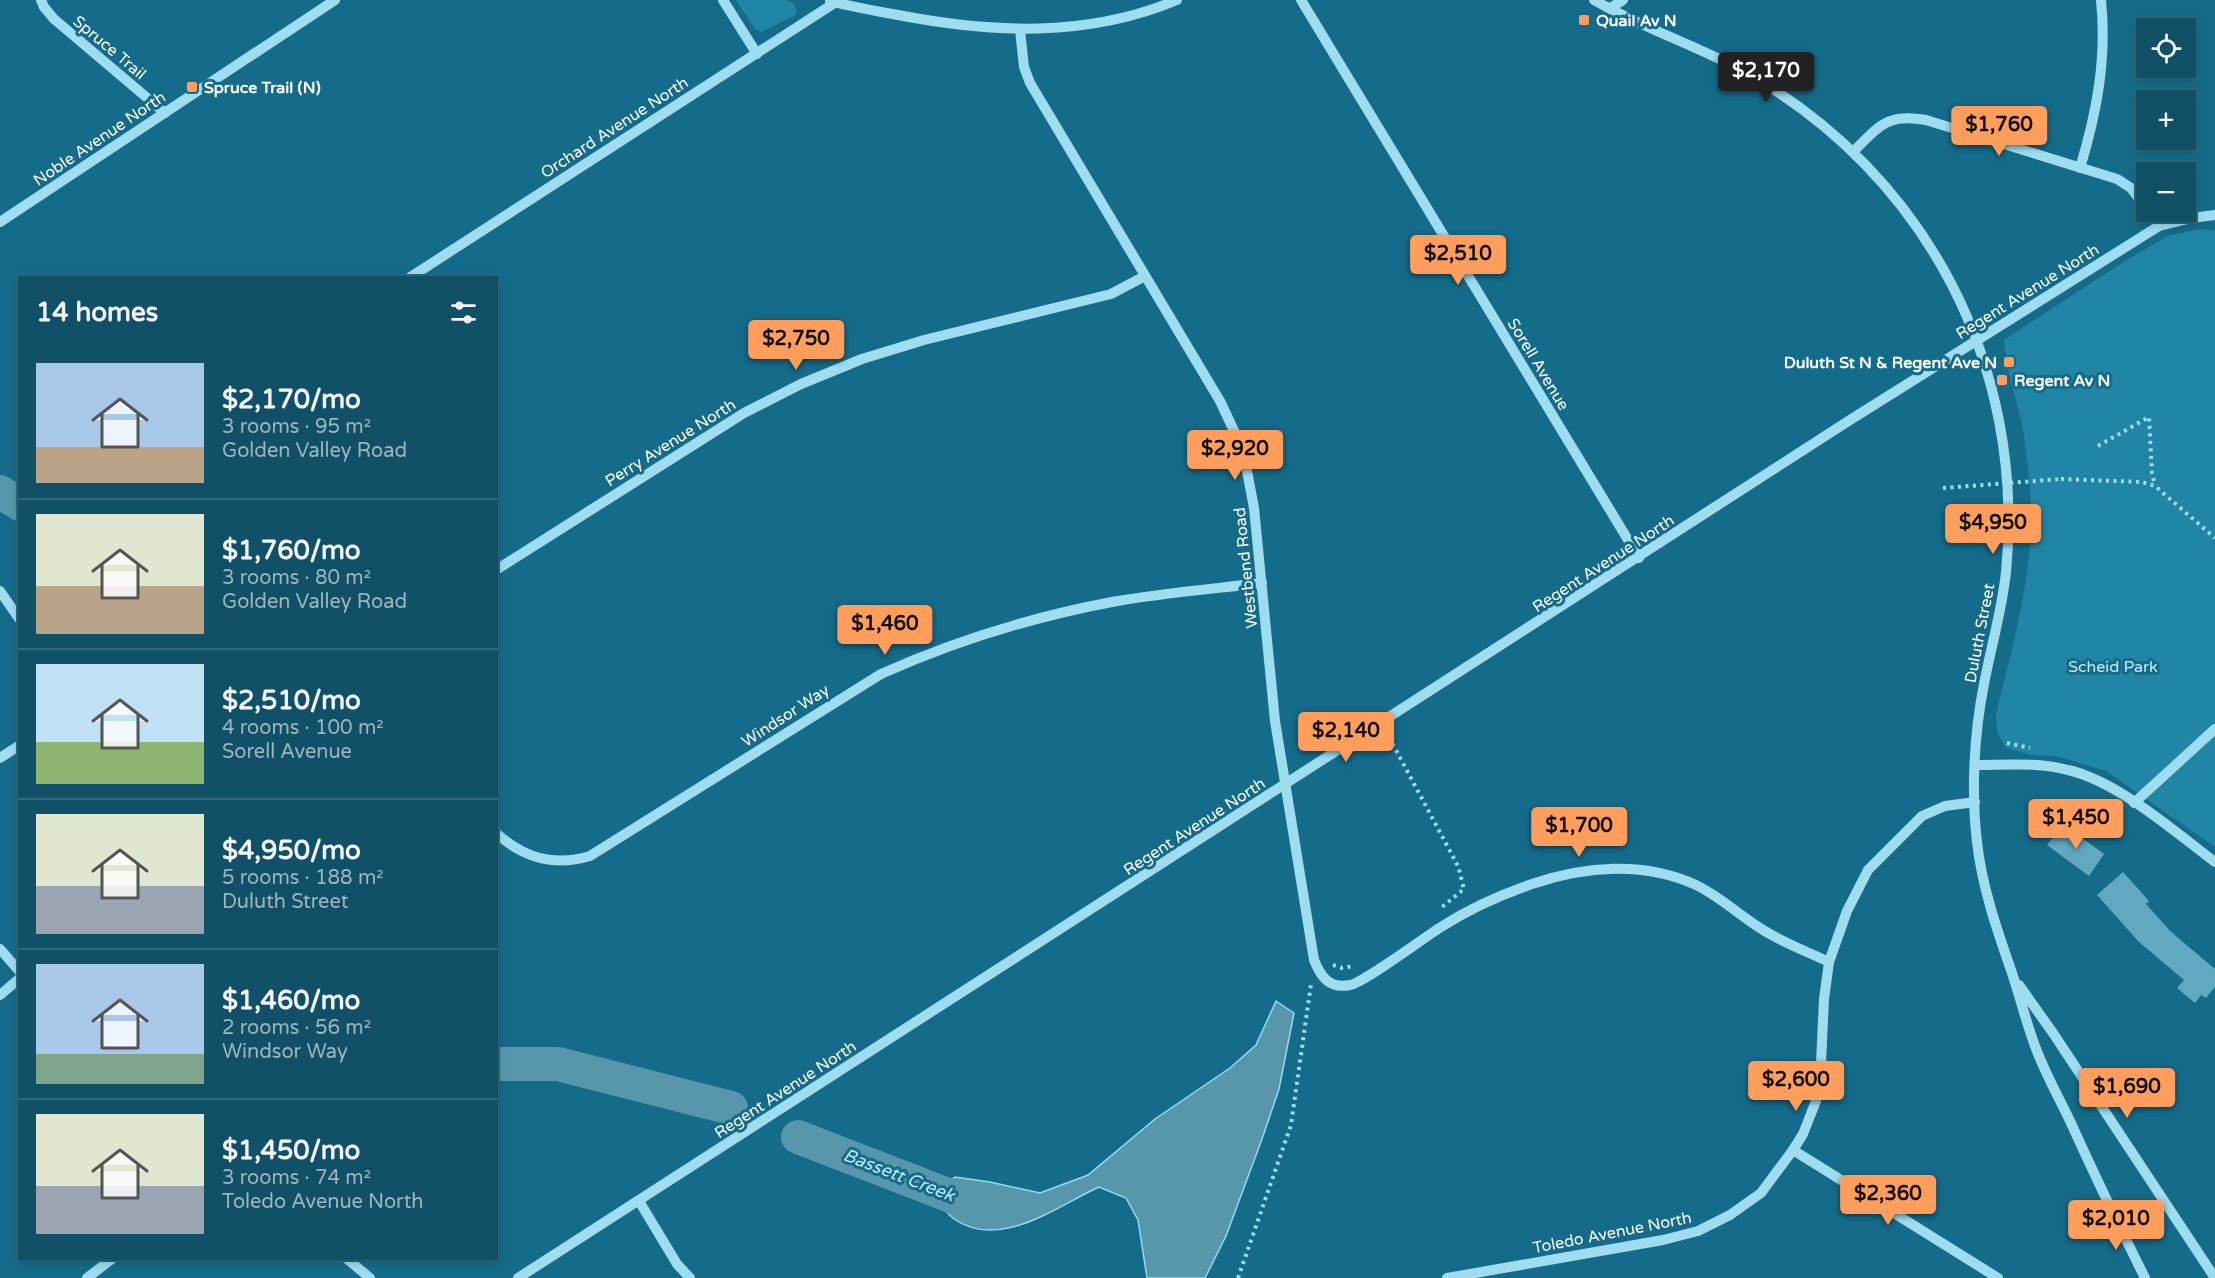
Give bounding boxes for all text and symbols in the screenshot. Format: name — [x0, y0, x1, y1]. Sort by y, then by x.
street label: Spruce Trail — [69, 11, 150, 84]
place label: Quail Av N — [1596, 11, 1677, 31]
marker: Quail Av N — [1577, 13, 1591, 27]
map controls — [2136, 18, 2196, 222]
button: locate — [2136, 18, 2196, 78]
pin: $2,170 — [1717, 52, 1815, 103]
text: $2,170 — [1732, 59, 1800, 83]
street label: Orchard Avenue North — [537, 73, 692, 183]
place label: Spruce Trail (N) — [204, 78, 321, 98]
marker: Spruce Trail (N) — [185, 80, 199, 94]
street label: Noble Avenue North — [30, 87, 170, 191]
button: + — [2136, 90, 2196, 150]
pin: $1,760 — [1950, 106, 2048, 157]
text: $1,760 — [1965, 113, 2033, 137]
button: − — [2136, 162, 2196, 222]
pin: $2,510 — [1409, 235, 1507, 286]
street label: Regent Avenue North — [1952, 240, 2103, 344]
text: $2,510 — [1424, 242, 1492, 266]
icon: filters — [447, 296, 480, 329]
text: 14 homes — [36, 297, 158, 328]
street label: Sorell Avenue — [1503, 315, 1573, 414]
pin: $2,750 — [747, 320, 845, 371]
text: $2,750 — [762, 327, 830, 351]
place label: Duluth St N & Regent Ave N — [1784, 353, 1997, 373]
marker: Duluth St N & Regent Ave N — [2002, 355, 2016, 369]
place label: Regent Av N — [2014, 371, 2110, 391]
marker: Regent Av N — [1995, 373, 2009, 387]
text: $2,170/mo — [222, 384, 361, 415]
icon: home — [84, 387, 156, 459]
street label: Perry Avenue North — [601, 395, 740, 491]
text: 3 rooms · 95 m² — [222, 415, 371, 439]
pin: $2,920 — [1186, 430, 1284, 481]
text: $2,920 — [1201, 437, 1269, 461]
text: Golden Valley Road — [222, 439, 407, 463]
pin: $4,950 — [1944, 504, 2042, 555]
street label: Westbend Road — [1230, 506, 1262, 629]
street label: Regent Avenue North — [1529, 510, 1678, 617]
text: $4,950 — [1959, 511, 2027, 535]
text: $1,760/mo — [222, 535, 361, 566]
icon: home — [84, 538, 156, 610]
text: 3 rooms · 80 m² — [222, 566, 371, 590]
street label: Duluth Street — [1961, 582, 1999, 685]
text: Golden Valley Road — [222, 590, 407, 614]
pin: $1,460 — [836, 605, 934, 656]
text: $1,460 — [851, 612, 919, 636]
park label: Scheid Park — [2068, 657, 2158, 677]
street label: Windsor Way — [738, 680, 833, 752]
text: $2,510/mo — [222, 685, 361, 716]
icon: home — [84, 688, 156, 760]
pin: $2,140 — [1297, 712, 1395, 763]
text: 4 rooms · 100 m² — [222, 716, 384, 740]
text: $2,140 — [1312, 719, 1380, 743]
text: Sorell Avenue — [222, 740, 352, 764]
street label: Regent Avenue North — [1120, 773, 1269, 880]
pin: $1,450 — [2027, 799, 2125, 850]
text: $1,450 — [2042, 806, 2110, 830]
pin: $1,700 — [1530, 807, 1628, 858]
text: $1,700 — [1545, 814, 1613, 838]
text: $4,950/mo — [222, 835, 361, 866]
icon: home — [84, 838, 156, 910]
text: 5 rooms · 188 m² — [222, 866, 384, 890]
text: Duluth Street — [222, 890, 348, 914]
text: $1,460/mo — [222, 985, 360, 1016]
icon: home — [84, 988, 156, 1060]
text: 2 rooms · 56 m² — [222, 1016, 371, 1040]
street label: Regent Avenue North — [711, 1036, 860, 1143]
text: Windsor Way — [222, 1040, 348, 1064]
pin: $2,600 — [1747, 1061, 1845, 1112]
text: $2,600 — [1762, 1068, 1830, 1092]
pin: $1,690 — [2078, 1068, 2176, 1119]
text: $1,690 — [2093, 1075, 2161, 1099]
text: $1,450/mo — [222, 1135, 360, 1166]
icon: home — [84, 1138, 156, 1210]
water label: Bassett Creek — [840, 1144, 959, 1207]
text: 3 rooms · 74 m² — [222, 1166, 371, 1190]
pin: $2,360 — [1839, 1175, 1937, 1226]
text: $2,360 — [1854, 1182, 1922, 1206]
text: Toledo Avenue North — [222, 1190, 424, 1214]
pin: $2,010 — [2067, 1200, 2165, 1251]
text: $2,010 — [2082, 1207, 2150, 1231]
street label: Toledo Avenue North — [1531, 1208, 1693, 1258]

